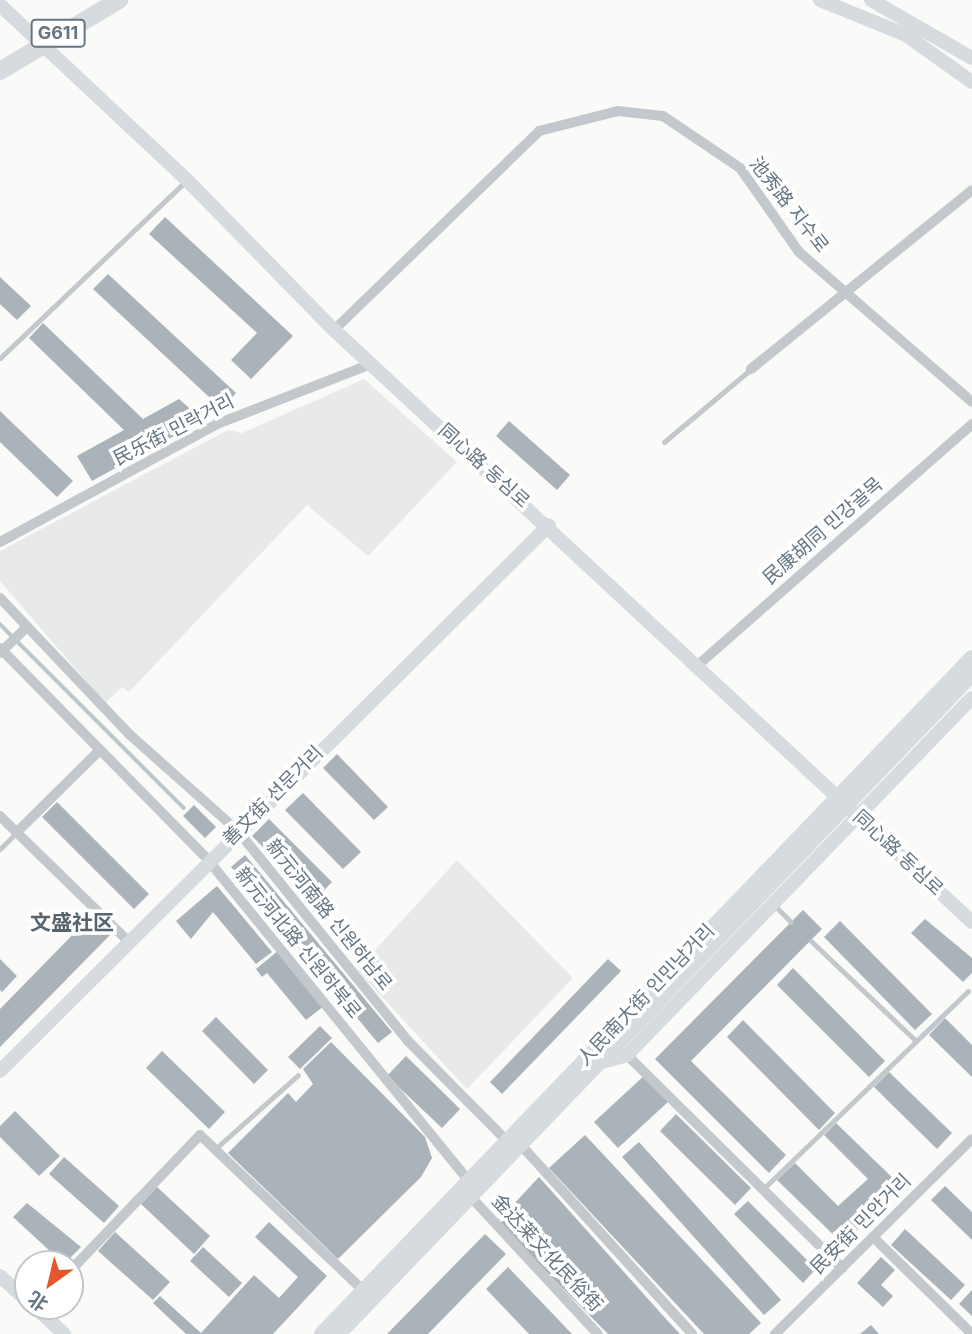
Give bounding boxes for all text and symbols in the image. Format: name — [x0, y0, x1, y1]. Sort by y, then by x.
road number: G611 — [30, 18, 86, 48]
street label: 池秀路 지수로 — [745, 153, 833, 257]
street label: 民乐街 민락거리 — [110, 390, 238, 470]
street label: 同心路 동심로 — [434, 419, 534, 513]
street label: 民康胡同 민강골목 — [758, 473, 888, 589]
street label: 善文街 선문거리 — [218, 741, 328, 851]
street label: 同心路 동심로 — [848, 806, 948, 900]
street label: 新元河南路 신원하남로 — [261, 835, 397, 995]
street label: 新元河北路 신원하북로 — [230, 863, 366, 1023]
district label: 文盛社区 — [30, 910, 114, 936]
street label: 人民南大街 인민남거리 — [573, 920, 719, 1070]
street label: 民安街 민안거리 — [806, 1169, 916, 1279]
street label: 金达莱文化民俗街 — [487, 1190, 607, 1316]
north arrow — [14, 1250, 84, 1320]
text: 北 — [24, 1286, 52, 1316]

